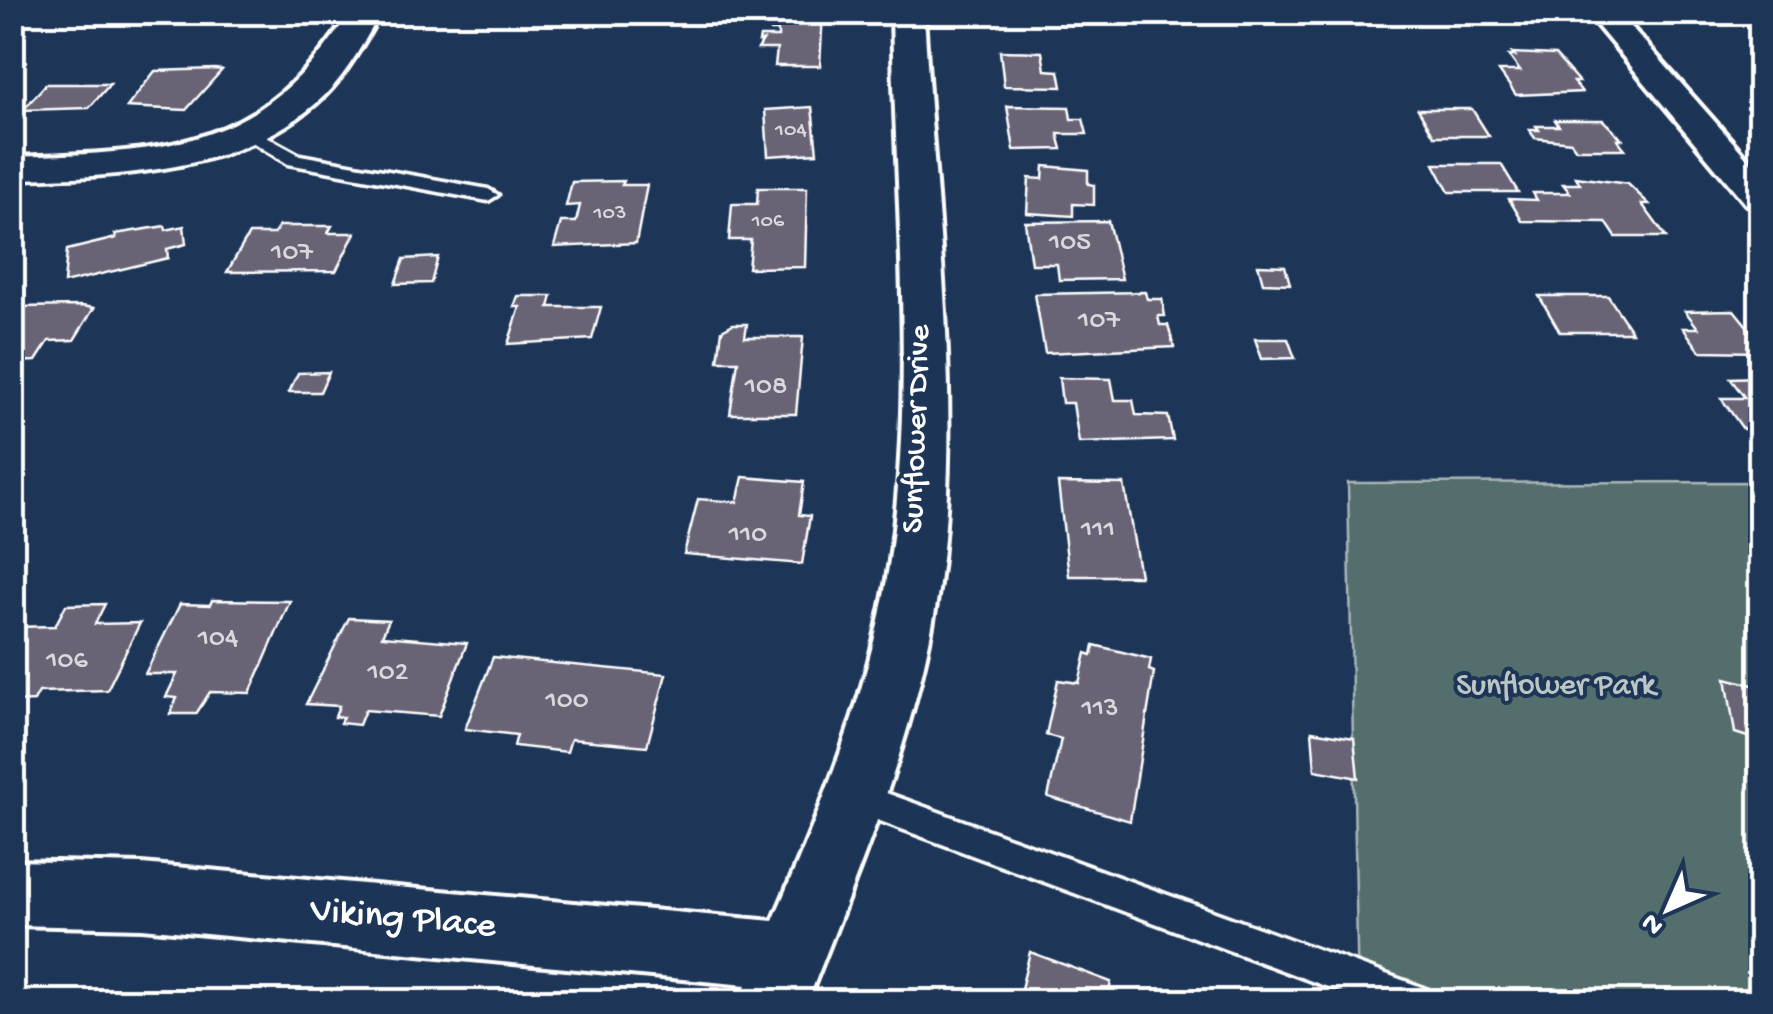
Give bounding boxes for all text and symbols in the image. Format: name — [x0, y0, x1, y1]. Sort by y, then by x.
house number: 104 — [774, 118, 807, 144]
house number: 103 — [593, 201, 626, 227]
house number: 106 — [751, 209, 785, 235]
house number: 105 — [1048, 227, 1091, 260]
house number: 107 — [270, 237, 314, 270]
house number: 107 — [1077, 305, 1121, 338]
street label: Sunflower Drive — [895, 324, 941, 534]
house number: 108 — [744, 371, 787, 404]
house number: 111 — [1080, 514, 1115, 547]
house number: 110 — [728, 519, 767, 552]
house number: 104 — [197, 623, 238, 656]
house number: 106 — [45, 645, 89, 678]
house number: 102 — [367, 657, 409, 690]
park label: Sunflower Park — [1456, 668, 1659, 706]
house number: 100 — [544, 685, 589, 718]
house number: 113 — [1080, 693, 1119, 726]
north arrow — [1618, 859, 1718, 959]
street label: Viking Place — [307, 890, 498, 950]
text: N — [1635, 905, 1672, 942]

